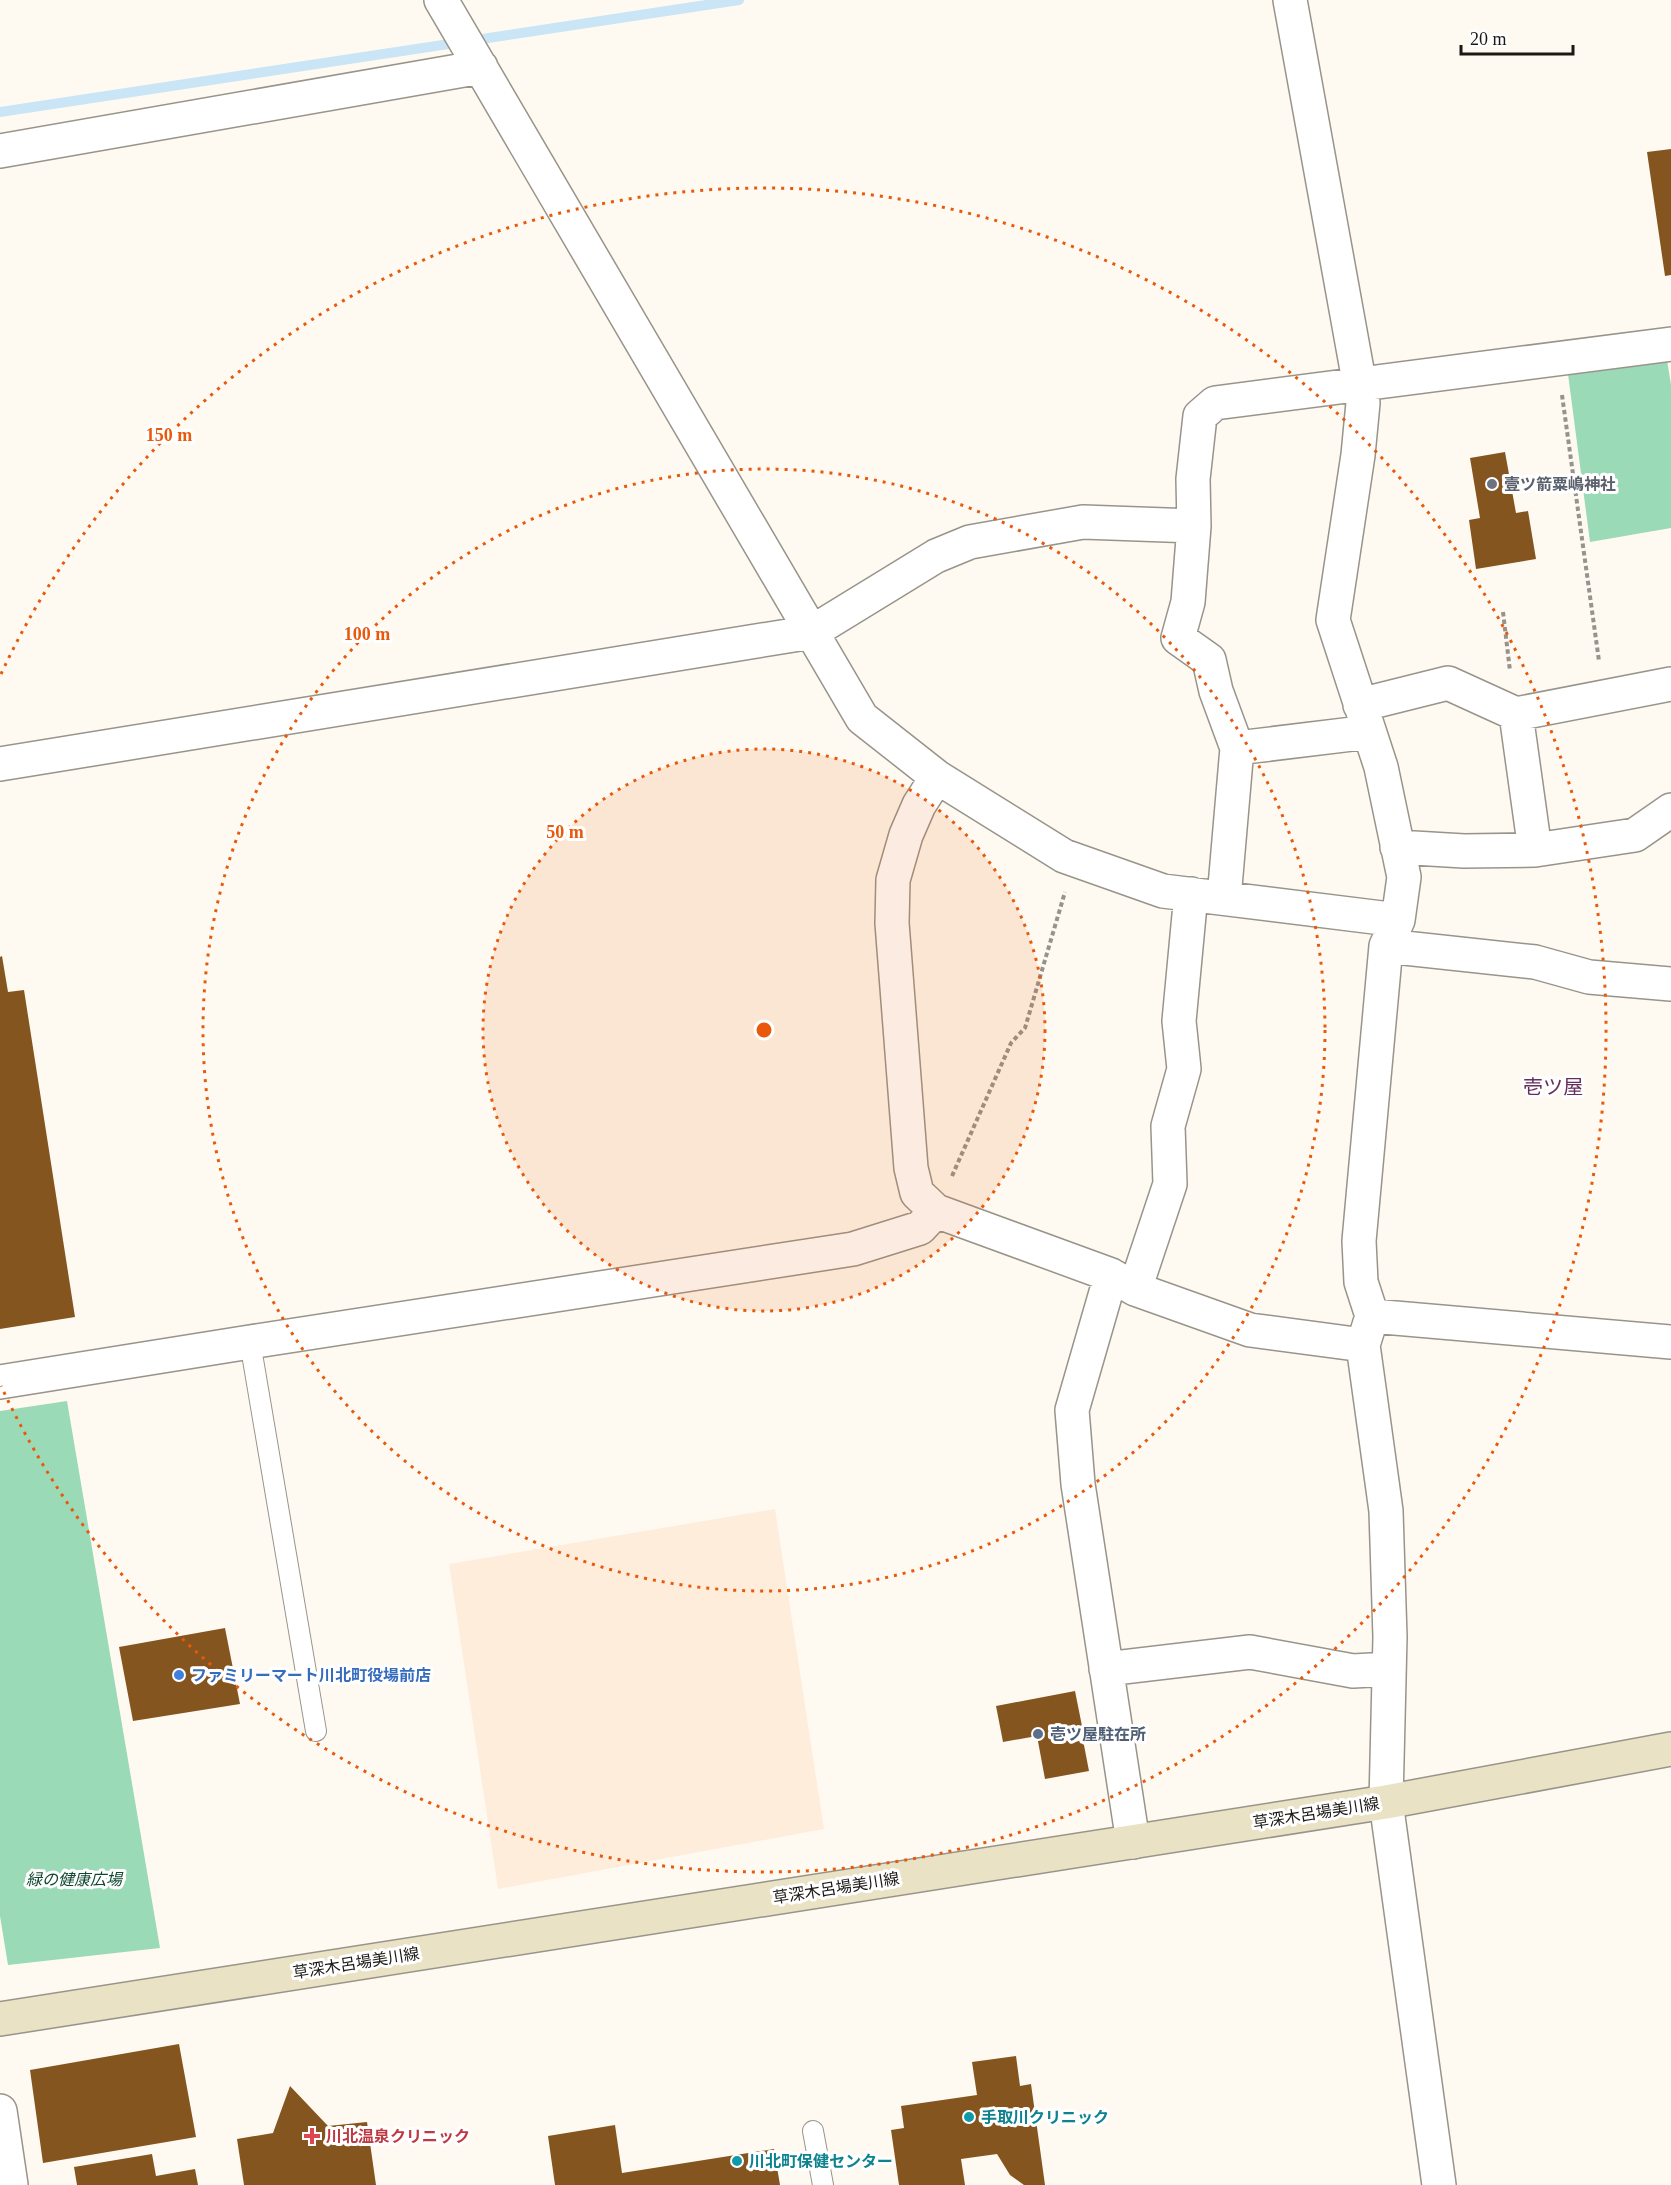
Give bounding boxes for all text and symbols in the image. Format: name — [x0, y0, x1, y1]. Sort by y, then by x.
scale bar — [1461, 18, 1574, 56]
text: 20 m — [1470, 29, 1507, 49]
text: 150 m — [146, 425, 192, 445]
place label: 壹ツ箭粟嶋神社 — [1504, 475, 1616, 493]
marker: 壹ツ箭粟嶋神社 — [1485, 477, 1499, 491]
text: 100 m — [344, 624, 390, 644]
text: 50 m — [546, 822, 584, 842]
centre of rings — [754, 1020, 774, 1040]
district label: 壱ツ屋 — [1523, 1076, 1583, 1098]
place label: ファミリーマート川北町役場前店 — [191, 1667, 431, 1684]
marker: ファミリーマート川北町役場前店 — [172, 1668, 186, 1682]
place label: 壱ツ屋駐在所 — [1050, 1726, 1146, 1743]
marker: 壱ツ屋駐在所 — [1031, 1727, 1045, 1741]
street label: 草深木呂場美川線 — [1251, 1795, 1381, 1831]
street label: 草深木呂場美川線 — [771, 1870, 901, 1906]
park label: 緑の健康広場 — [26, 1871, 124, 1888]
street label: 草深木呂場美川線 — [291, 1945, 421, 1981]
place label: 手取川クリニック — [981, 2109, 1109, 2126]
marker: 手取川クリニック — [962, 2110, 976, 2124]
marker: 川北温泉クリニック — [303, 2127, 321, 2145]
place label: 川北温泉クリニック — [326, 2128, 470, 2145]
place label: 川北町保健センター — [749, 2153, 893, 2170]
marker: 川北町保健センター — [730, 2154, 744, 2168]

